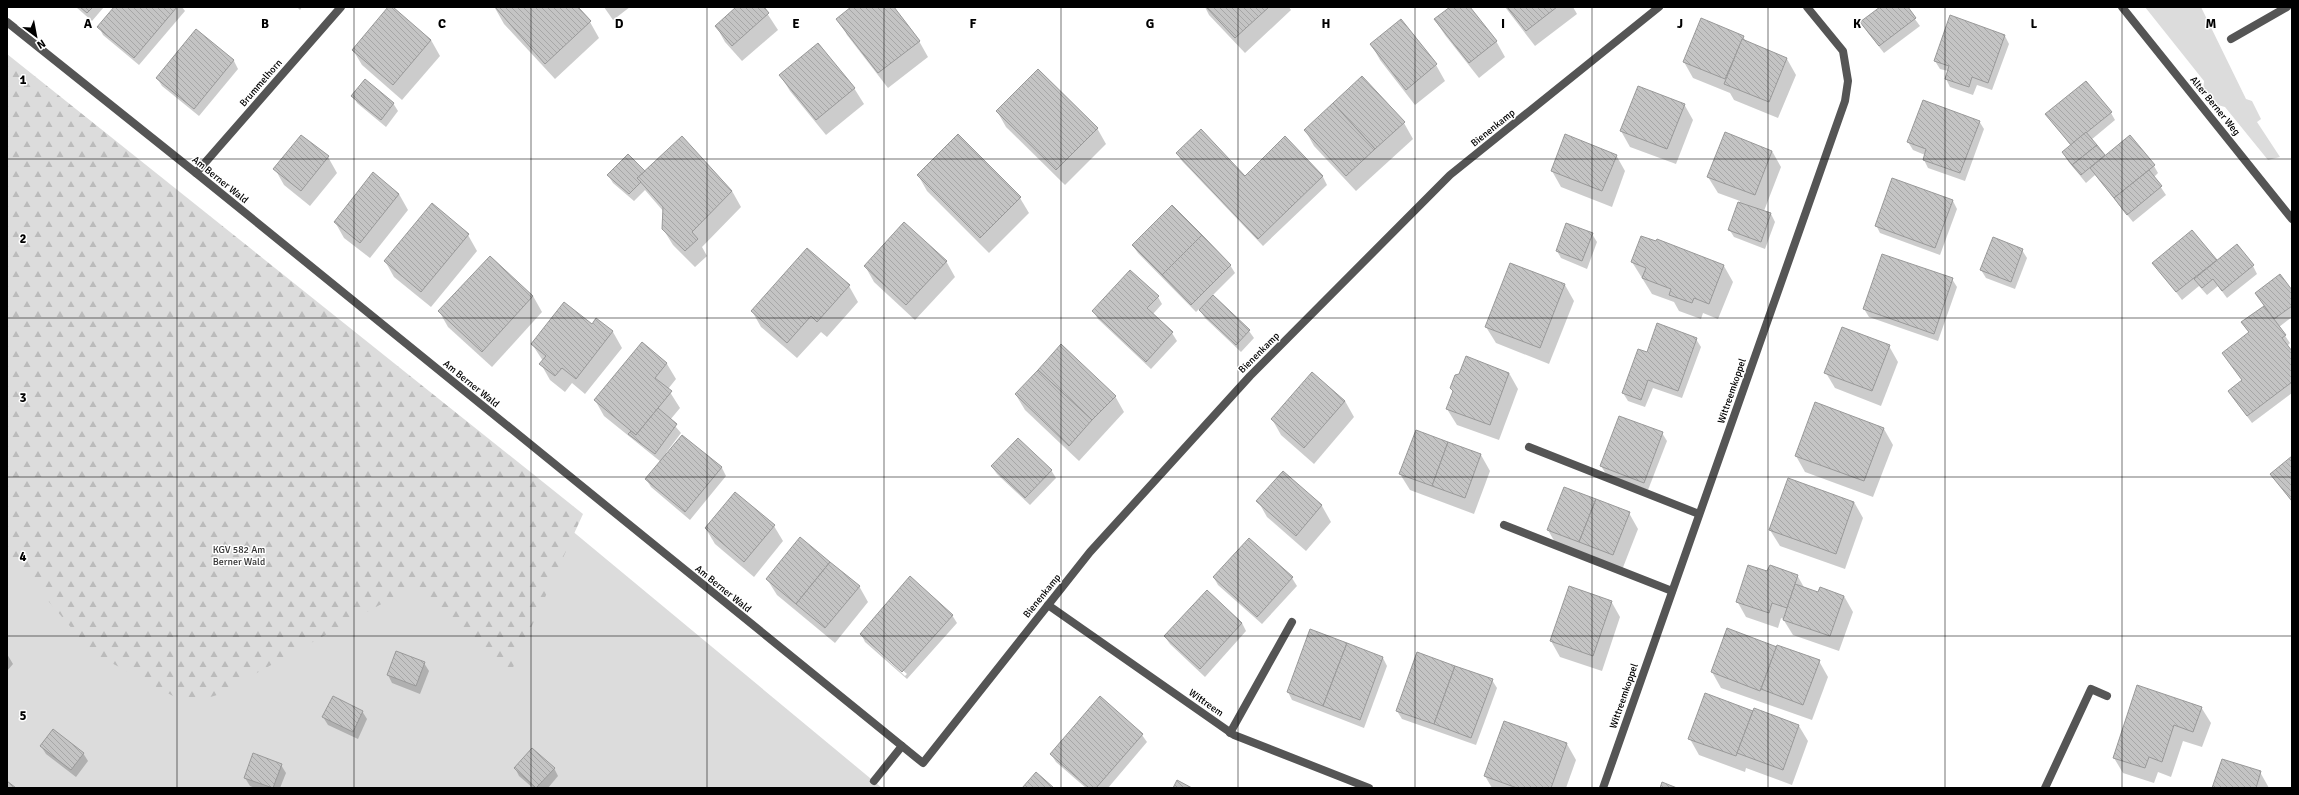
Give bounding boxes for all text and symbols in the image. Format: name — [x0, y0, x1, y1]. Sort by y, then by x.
north arrow — [16, 16, 56, 56]
text: A — [84, 16, 93, 32]
text: B — [261, 16, 269, 32]
text: C — [438, 16, 446, 32]
text: D — [615, 16, 624, 32]
text: E — [792, 16, 800, 32]
text: F — [970, 16, 977, 32]
text: G — [1146, 16, 1154, 32]
text: H — [1322, 16, 1330, 32]
text: I — [1501, 16, 1505, 32]
text: J — [1677, 16, 1683, 32]
text: K — [1853, 16, 1861, 32]
text: L — [2031, 16, 2038, 32]
text: M — [2206, 16, 2217, 32]
text: N — [34, 37, 48, 52]
street label: Brummelhorn — [237, 57, 285, 109]
text: 1 — [19, 72, 27, 88]
street label: Alter Berner Weg — [2188, 74, 2242, 138]
street label: Bienenkamp — [1469, 107, 1517, 149]
street label: Am Berner Wald — [190, 154, 250, 206]
text: 2 — [19, 231, 27, 247]
street label: Bienenkamp — [1236, 330, 1282, 376]
street label: Wittreemkoppel — [1715, 357, 1749, 425]
street label: Am Berner Wald — [441, 358, 501, 410]
text: 3 — [19, 390, 27, 406]
park label: KGV 582 Am Berner Wald — [213, 544, 265, 568]
text: 4 — [19, 549, 27, 565]
street label: Am Berner Wald — [693, 563, 753, 615]
street label: Bienenkamp — [1021, 572, 1063, 620]
street label: Wittreemkoppel — [1607, 662, 1641, 730]
street label: Wittreem — [1186, 687, 1226, 719]
text: 5 — [19, 708, 27, 724]

